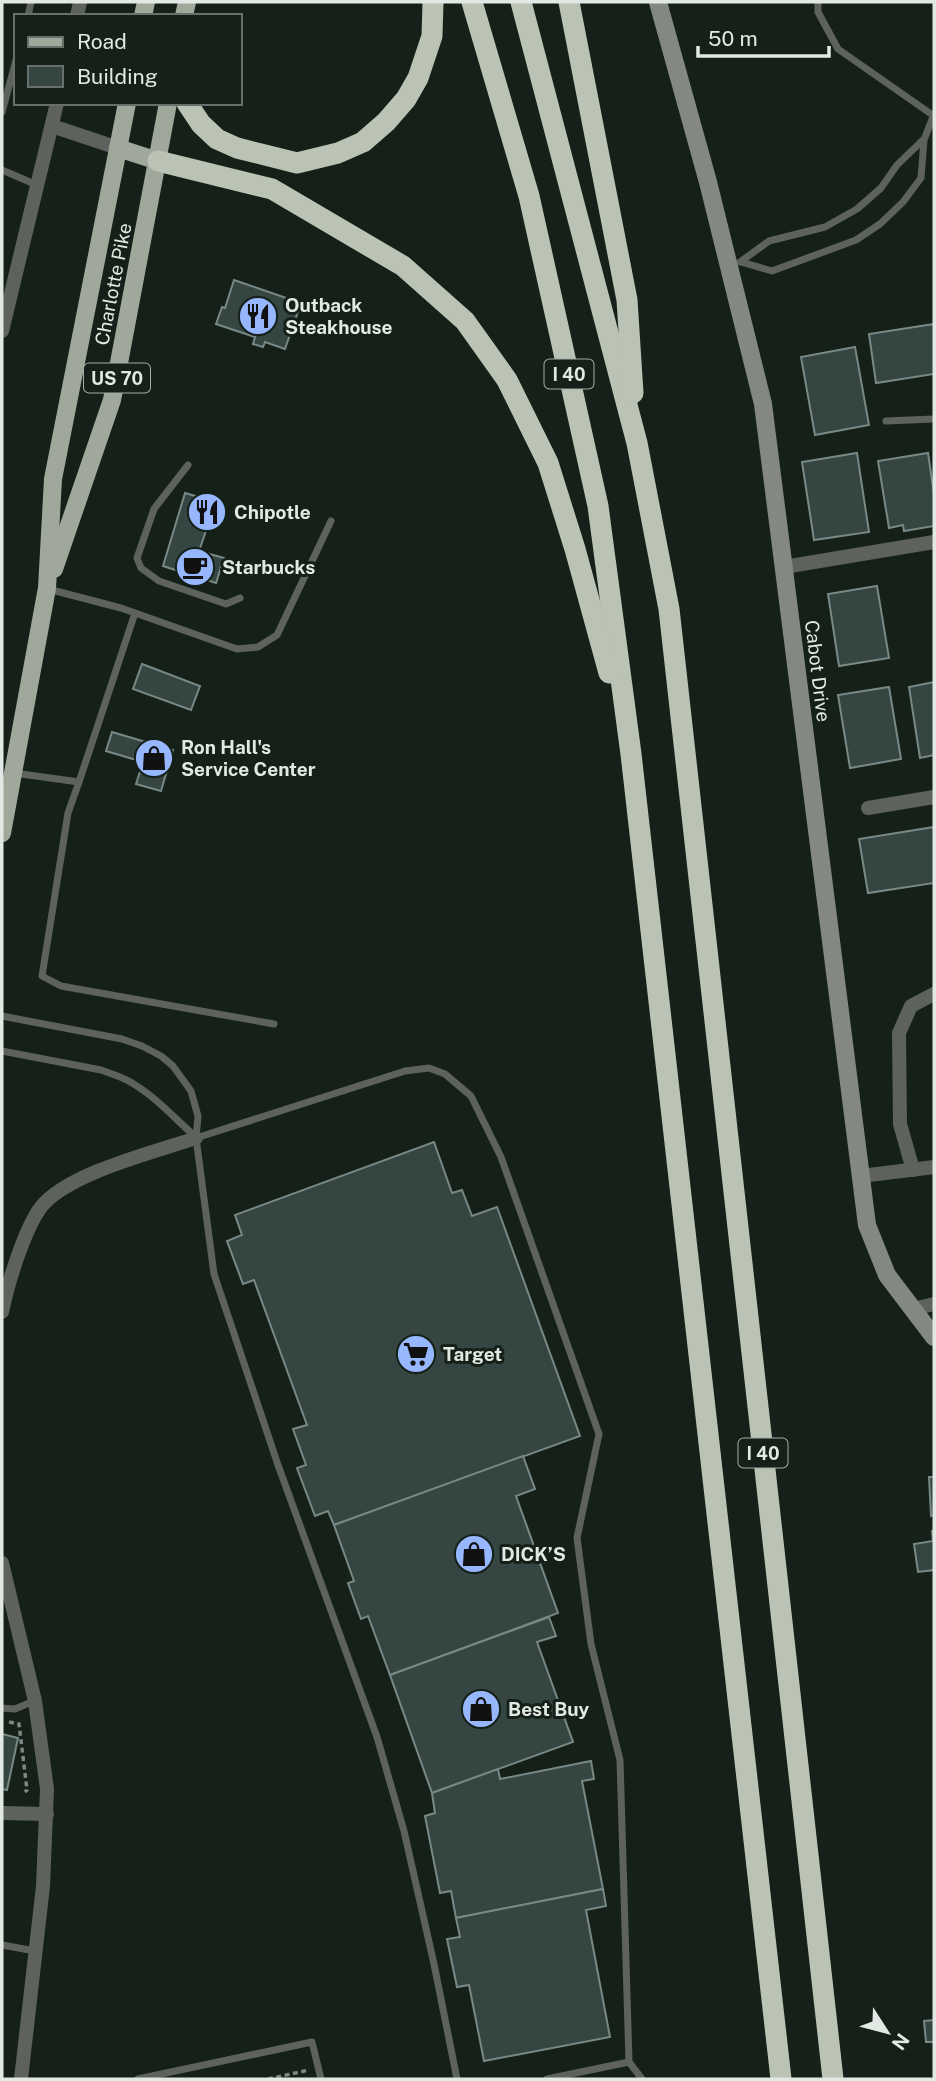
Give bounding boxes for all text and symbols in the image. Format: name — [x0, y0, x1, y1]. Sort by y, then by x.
legend — [14, 14, 242, 105]
scale bar — [698, 14, 829, 58]
text: 50 m — [708, 26, 758, 51]
text: Road — [77, 29, 127, 54]
text: Building — [77, 64, 158, 89]
street label: Charlotte Pike — [90, 221, 136, 347]
place label: Outback Steakhouse — [285, 294, 393, 338]
restaurant icon: Outback Steakhouse — [237, 295, 279, 337]
road number: I 40 — [544, 360, 594, 388]
road number: US 70 — [84, 364, 150, 392]
restaurant icon: Chipotle — [186, 491, 228, 533]
place label: Chipotle — [234, 501, 311, 523]
cafe icon: Starbucks — [174, 546, 216, 588]
place label: Starbucks — [222, 556, 315, 578]
street label: Cabot Drive — [801, 619, 835, 723]
place label: Ron Hall's Service Center — [181, 736, 316, 780]
shop icon: Ron Hall's Service Center — [133, 737, 175, 779]
supermarket icon: Target — [395, 1333, 437, 1375]
place label: Target — [443, 1343, 502, 1365]
road number: I 40 — [738, 1438, 788, 1468]
shop icon: DICK’S — [453, 1533, 495, 1575]
place label: DICK’S — [501, 1543, 566, 1565]
shop icon: Best Buy — [460, 1688, 502, 1730]
place label: Best Buy — [508, 1698, 590, 1720]
north arrow — [852, 1997, 922, 2067]
text: N — [887, 2030, 914, 2054]

